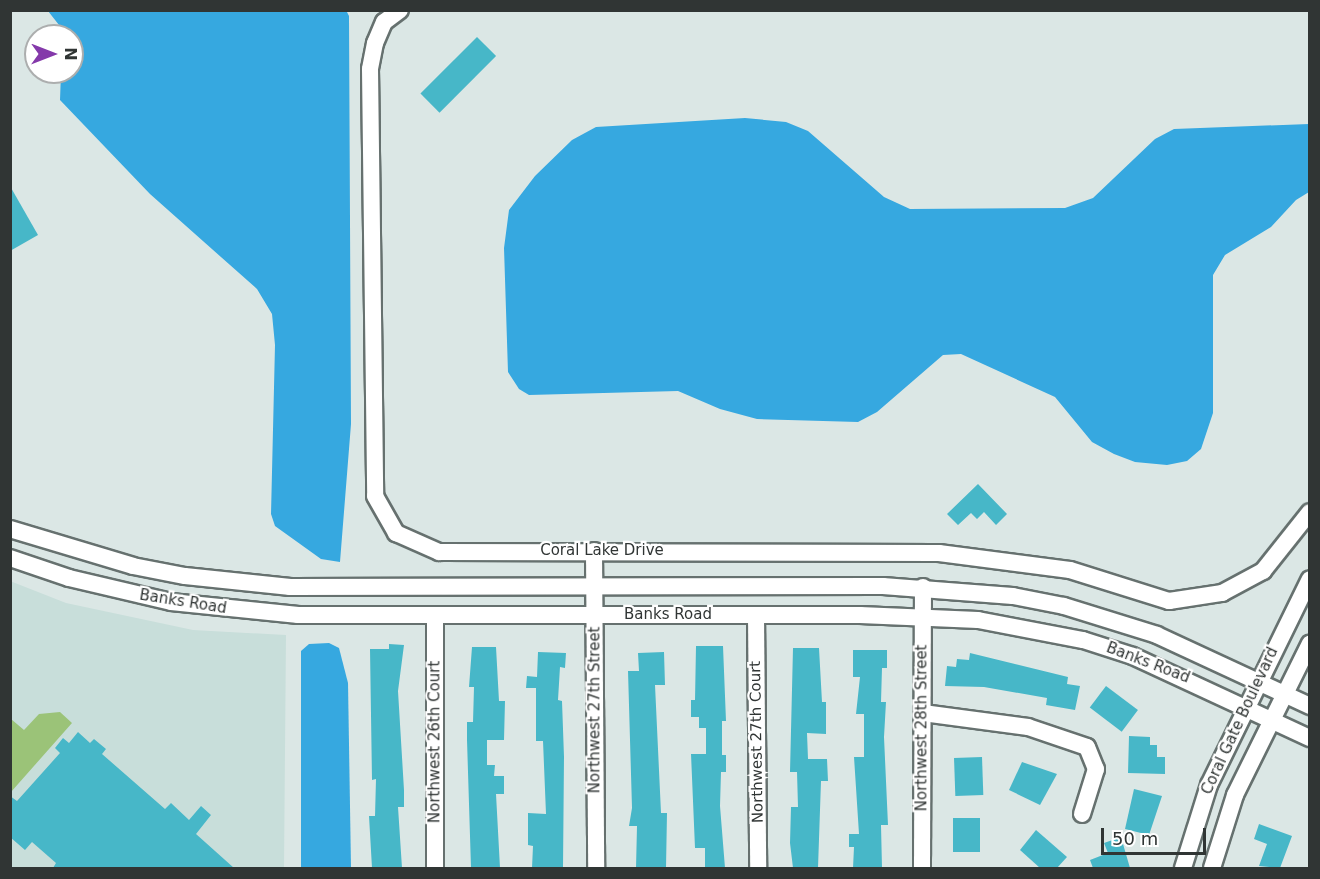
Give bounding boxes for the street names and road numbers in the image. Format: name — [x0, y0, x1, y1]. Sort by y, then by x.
street label: Coral Lake Drive — [540, 542, 664, 560]
street label: Banks Road — [138, 586, 228, 618]
street label: Banks Road — [624, 606, 712, 624]
street label: Northwest 27th Street — [586, 627, 604, 793]
street label: Banks Road — [1104, 639, 1192, 687]
street label: Coral Gate Boulevard — [1198, 644, 1282, 798]
street label: Northwest 28th Street — [913, 645, 931, 811]
street label: Northwest 26th Court — [426, 661, 444, 823]
street label: Northwest 27th Court — [747, 661, 767, 823]

